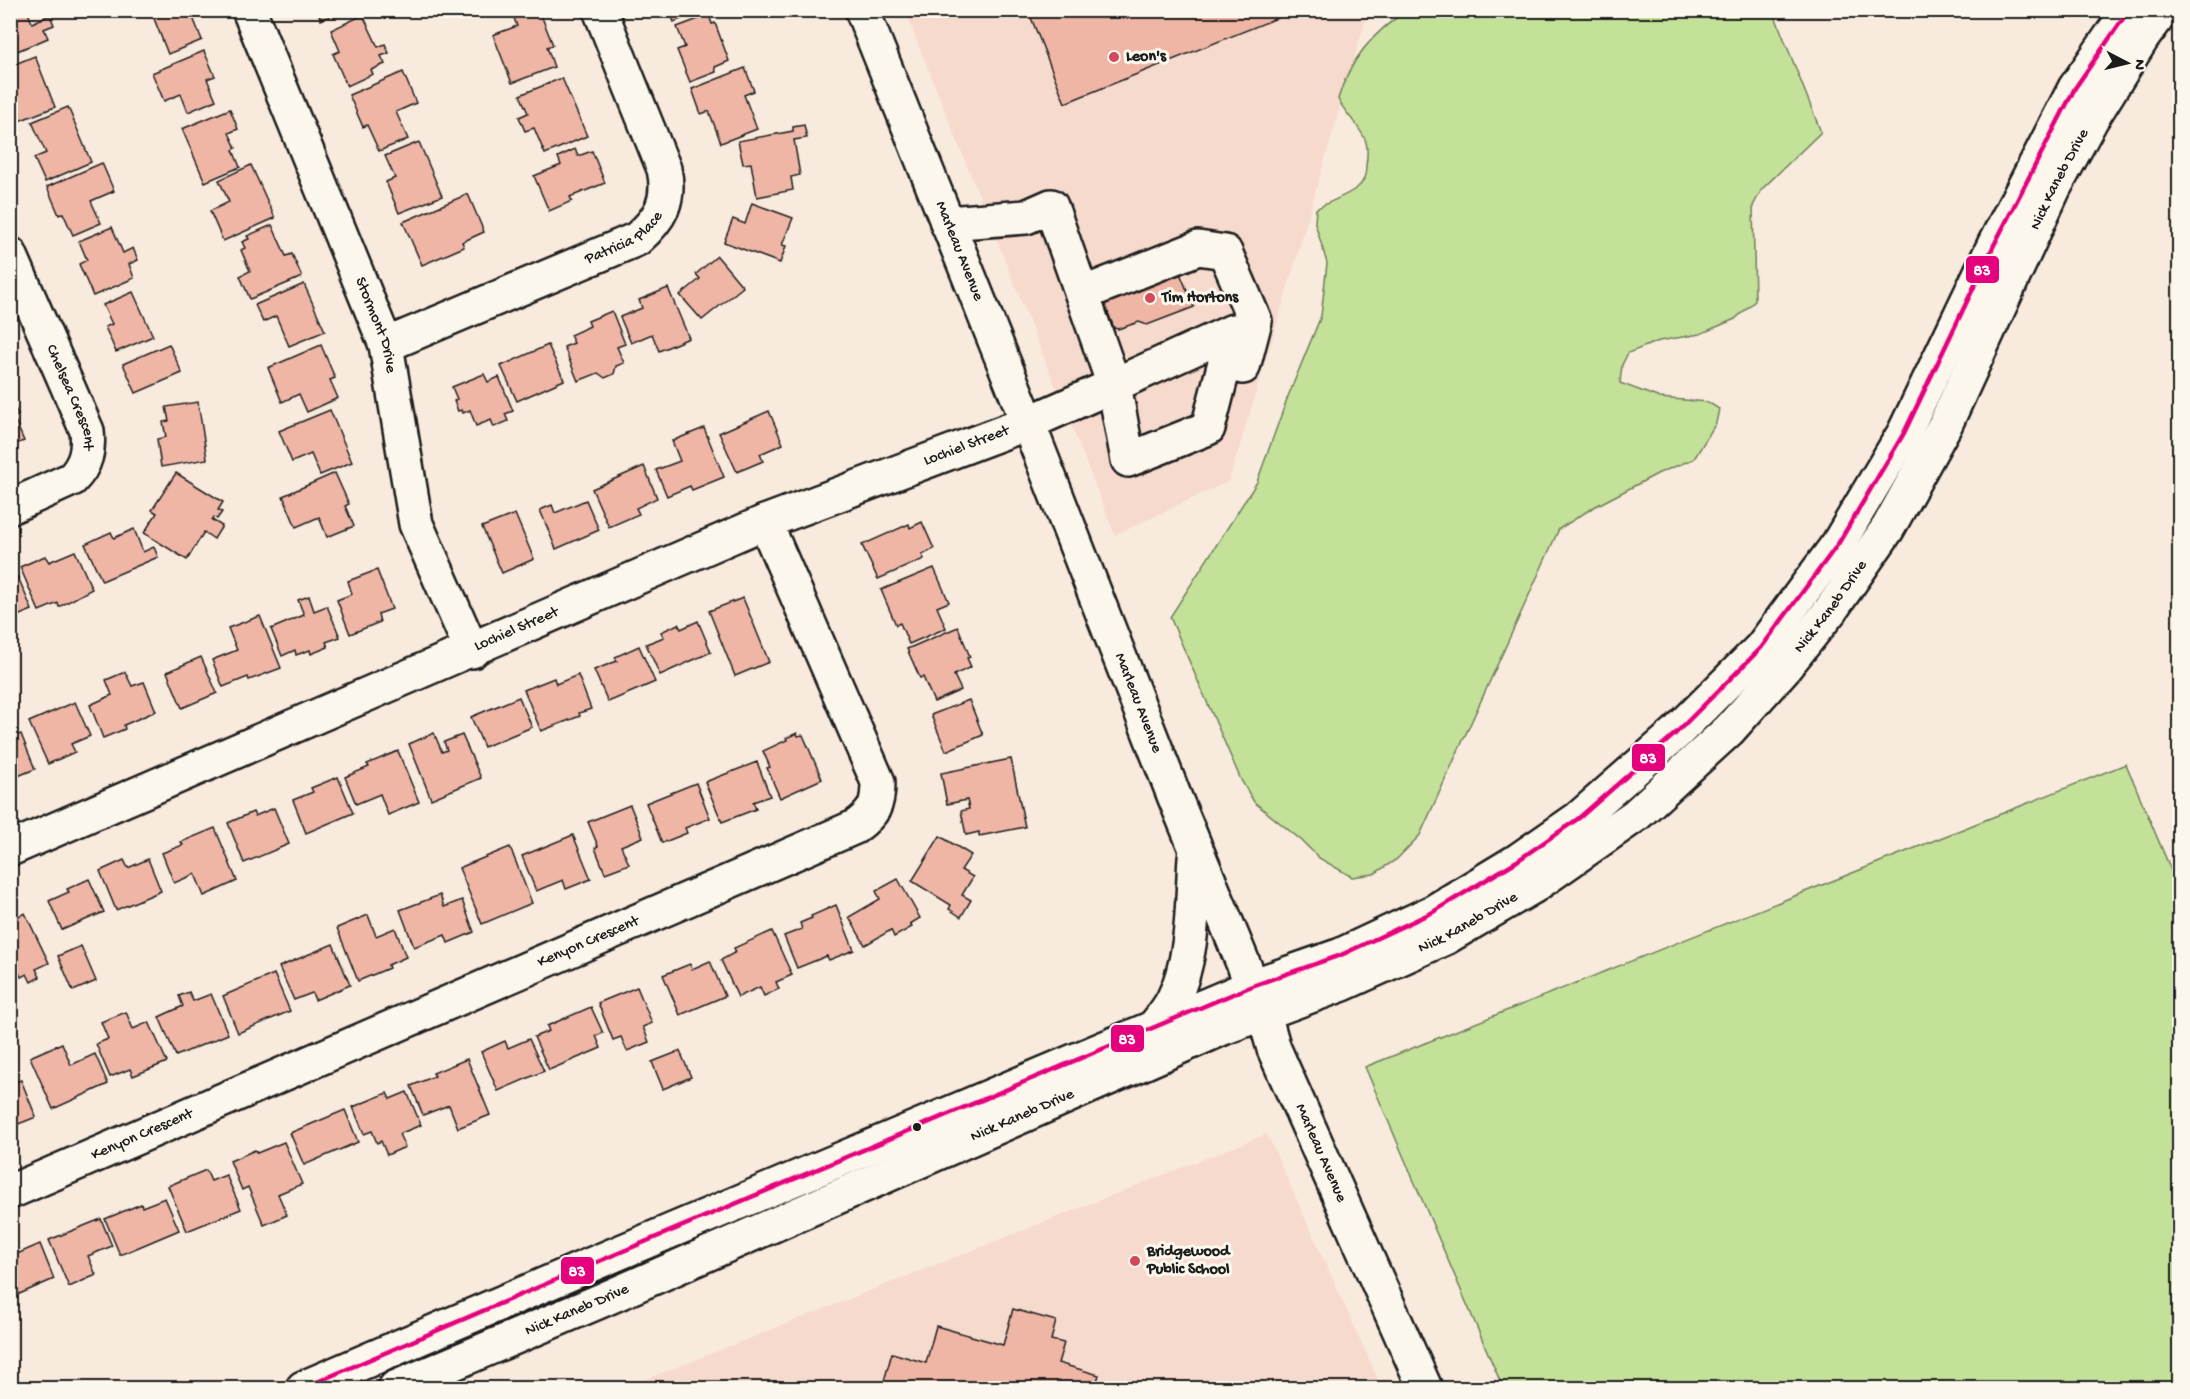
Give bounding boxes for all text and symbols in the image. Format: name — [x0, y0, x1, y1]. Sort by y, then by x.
north arrow — [2097, 33, 2157, 93]
place label: Leon's — [1126, 48, 1167, 67]
marker: Leon's — [1107, 50, 1121, 64]
text: N — [2128, 58, 2148, 71]
street label: Nick Kaneb Drive — [2026, 125, 2094, 233]
street label: Marleau Avenue — [930, 199, 988, 305]
street label: Patricia Place — [581, 207, 668, 270]
line badge: 83 — [1965, 255, 2000, 284]
text: 83 — [1973, 263, 1991, 282]
street label: Stormont Drive — [350, 275, 400, 375]
place label: Tim Hortons — [1160, 289, 1239, 308]
marker: Tim Hortons — [1143, 291, 1157, 305]
street label: Chelsea Crescent — [41, 342, 97, 452]
street label: Lochiel Street — [921, 421, 1013, 471]
street label: Nick Kaneb Drive — [1790, 556, 1872, 657]
street label: Lochiel Street — [471, 602, 563, 656]
street label: Marleau Avenue — [1110, 650, 1166, 757]
line badge: 83 — [1631, 743, 1666, 772]
text: 83 — [1639, 751, 1657, 770]
street label: Nick Kaneb Drive — [1415, 888, 1522, 958]
street label: Kenyon Crescent — [535, 911, 643, 972]
line badge: 83 — [1110, 1024, 1145, 1053]
text: 83 — [1118, 1032, 1136, 1051]
street label: Nick Kaneb Drive — [968, 1085, 1078, 1147]
street label: Marleau Avenue — [1290, 1101, 1351, 1206]
street label: Kenyon Crescent — [89, 1104, 197, 1165]
unlabelled marker — [911, 1121, 923, 1133]
place label: Bridgewood Public School — [1146, 1243, 1231, 1280]
marker: Bridgewood Public School — [1128, 1254, 1142, 1268]
line badge: 83 — [560, 1256, 595, 1285]
text: 83 — [568, 1264, 586, 1283]
street label: Nick Kaneb Drive — [522, 1280, 633, 1341]

